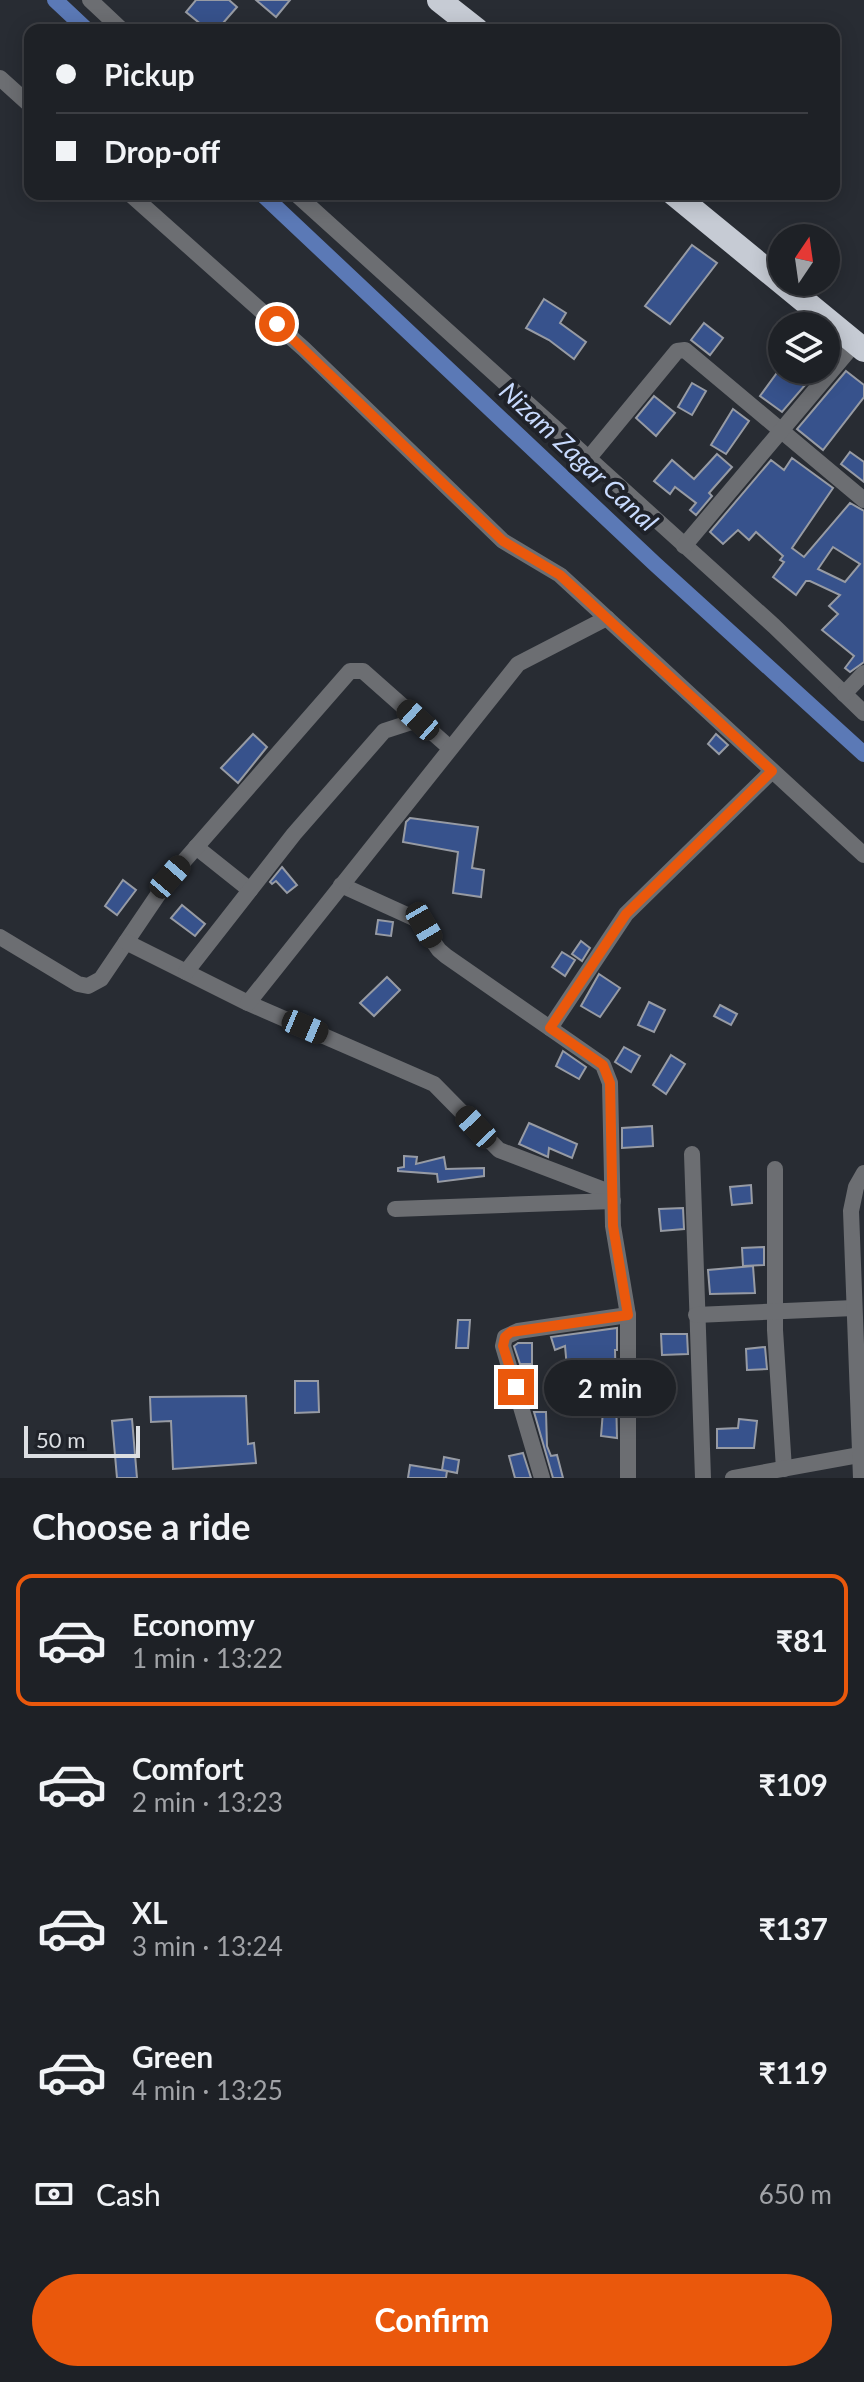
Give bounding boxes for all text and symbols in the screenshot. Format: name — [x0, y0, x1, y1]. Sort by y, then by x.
text: Pickup — [104, 56, 195, 92]
text: Drop-off — [104, 133, 220, 169]
north arrow — [768, 224, 840, 296]
map controls — [768, 224, 840, 384]
route start — [259, 306, 295, 342]
button: layers — [768, 312, 840, 384]
water label: Nizam Zagar Canal — [493, 375, 665, 537]
car — [392, 695, 444, 745]
car — [145, 851, 195, 903]
car — [402, 898, 446, 952]
car — [278, 1007, 332, 1047]
car — [451, 1101, 501, 1153]
callout: 2 min — [544, 1359, 676, 1415]
route end — [498, 1369, 534, 1405]
text: 2 min — [578, 1372, 642, 1404]
scale bar — [24, 1422, 140, 1458]
text: 50 m — [36, 1426, 85, 1453]
text: Choose a ride — [32, 1504, 251, 1548]
icon: car — [36, 1604, 108, 1676]
text: Economy — [132, 1606, 255, 1642]
text: ₹81 — [776, 1622, 828, 1658]
text: 1 min · 13:22 — [132, 1642, 283, 1674]
icon: car — [36, 1748, 108, 1820]
text: Comfort — [132, 1750, 244, 1786]
text: ₹109 — [758, 1766, 828, 1802]
text: 2 min · 13:23 — [132, 1786, 283, 1818]
icon: car — [36, 1892, 108, 1964]
text: XL — [132, 1894, 168, 1930]
text: ₹137 — [758, 1910, 828, 1946]
text: 3 min · 13:24 — [132, 1930, 283, 1962]
icon: car — [36, 2036, 108, 2108]
text: Green — [132, 2038, 213, 2074]
text: ₹119 — [758, 2054, 828, 2090]
text: 4 min · 13:25 — [132, 2074, 283, 2106]
icon: cash — [32, 2172, 76, 2216]
text: Cash — [96, 2176, 161, 2212]
text: 650 m — [759, 2178, 832, 2210]
button: Confirm — [32, 2274, 832, 2366]

